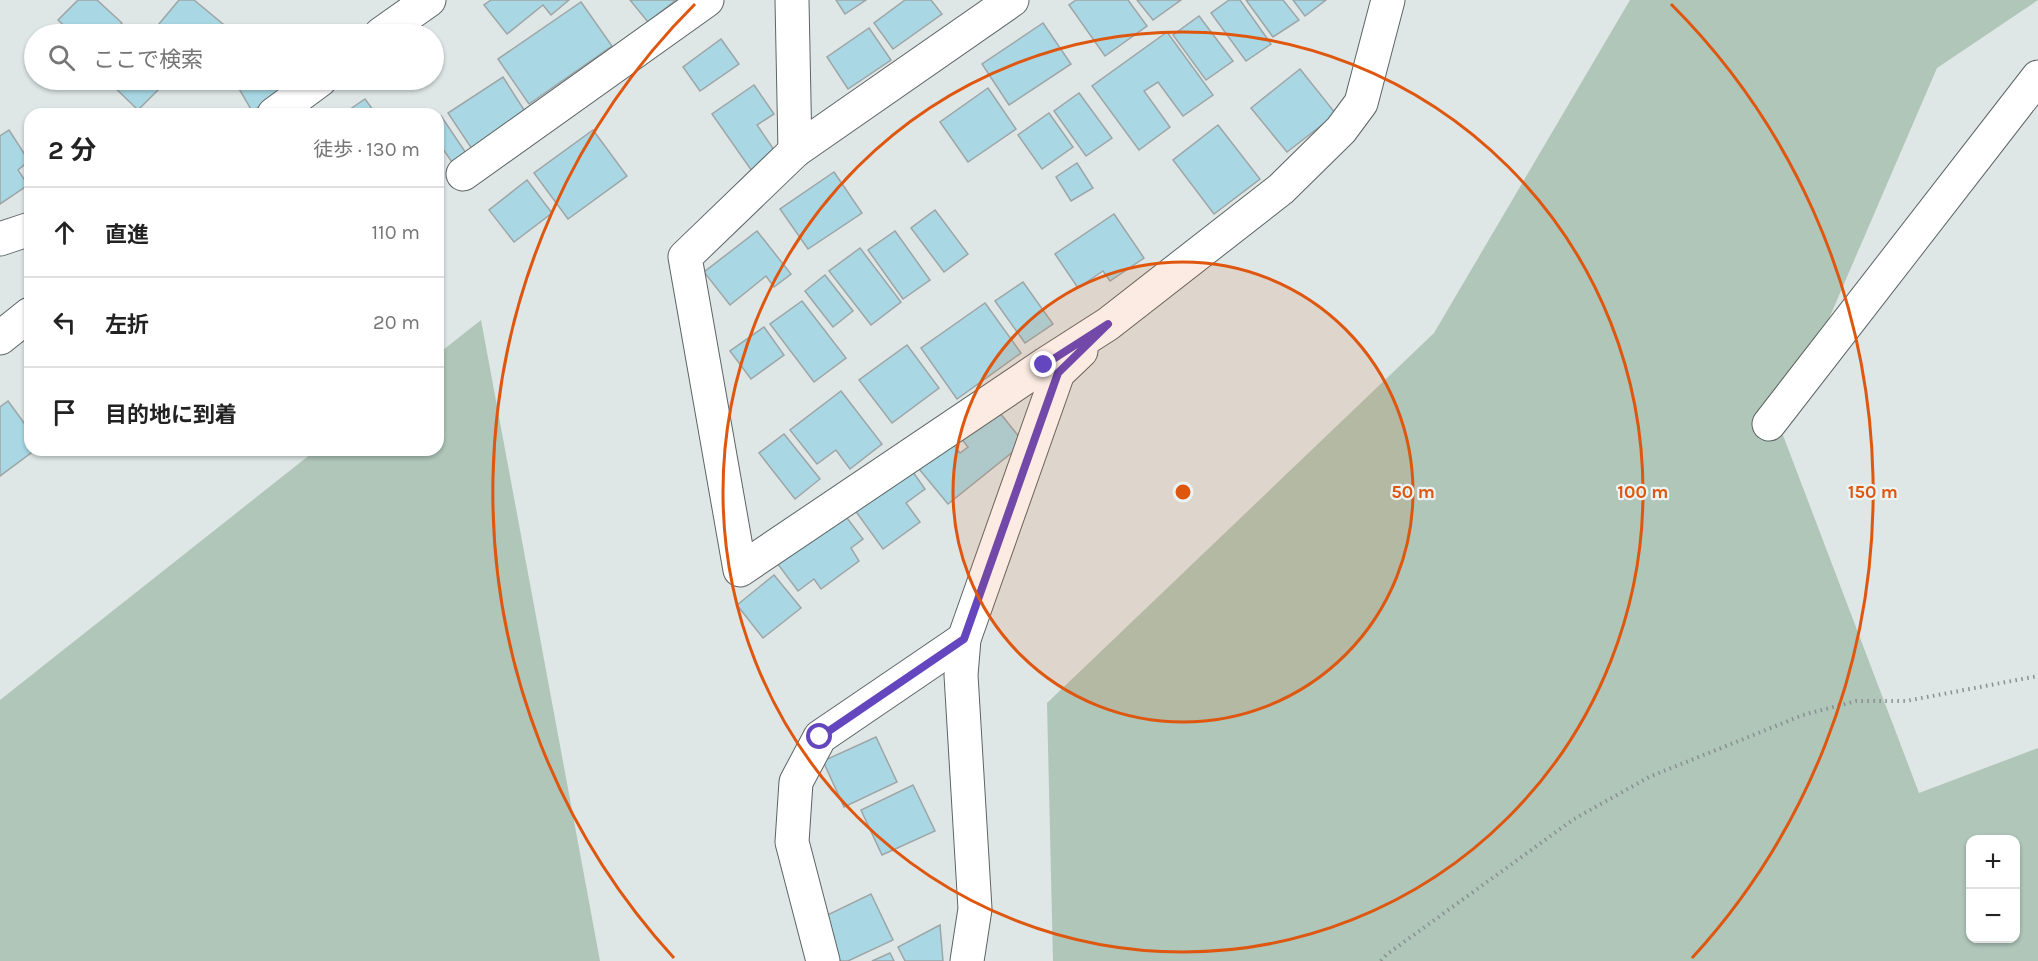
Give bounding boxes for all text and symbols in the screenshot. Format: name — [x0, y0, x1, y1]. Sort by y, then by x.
search box — [24, 24, 444, 90]
icon: search — [45, 41, 78, 74]
text: ここで検索 — [93, 47, 203, 73]
text: 2 分 — [48, 135, 96, 166]
text: 徒歩 · 130 m — [313, 138, 420, 161]
icon: ahead — [48, 216, 81, 249]
text: 110 m — [371, 221, 420, 244]
text: 直進 — [105, 222, 149, 248]
icon: left — [48, 306, 81, 339]
text: 20 m — [373, 311, 420, 334]
text: 左折 — [105, 312, 149, 338]
route end — [1030, 351, 1056, 377]
icon: arrive — [48, 396, 81, 429]
text: 目的地に到着 — [105, 402, 237, 428]
text: 50 m — [1391, 481, 1435, 503]
text: 100 m — [1618, 481, 1668, 503]
text: 150 m — [1848, 481, 1898, 503]
centre of rings — [1173, 482, 1193, 502]
route start — [806, 723, 832, 749]
map controls — [1966, 835, 2020, 943]
button: + — [1966, 835, 2020, 889]
button: − — [1966, 889, 2020, 943]

